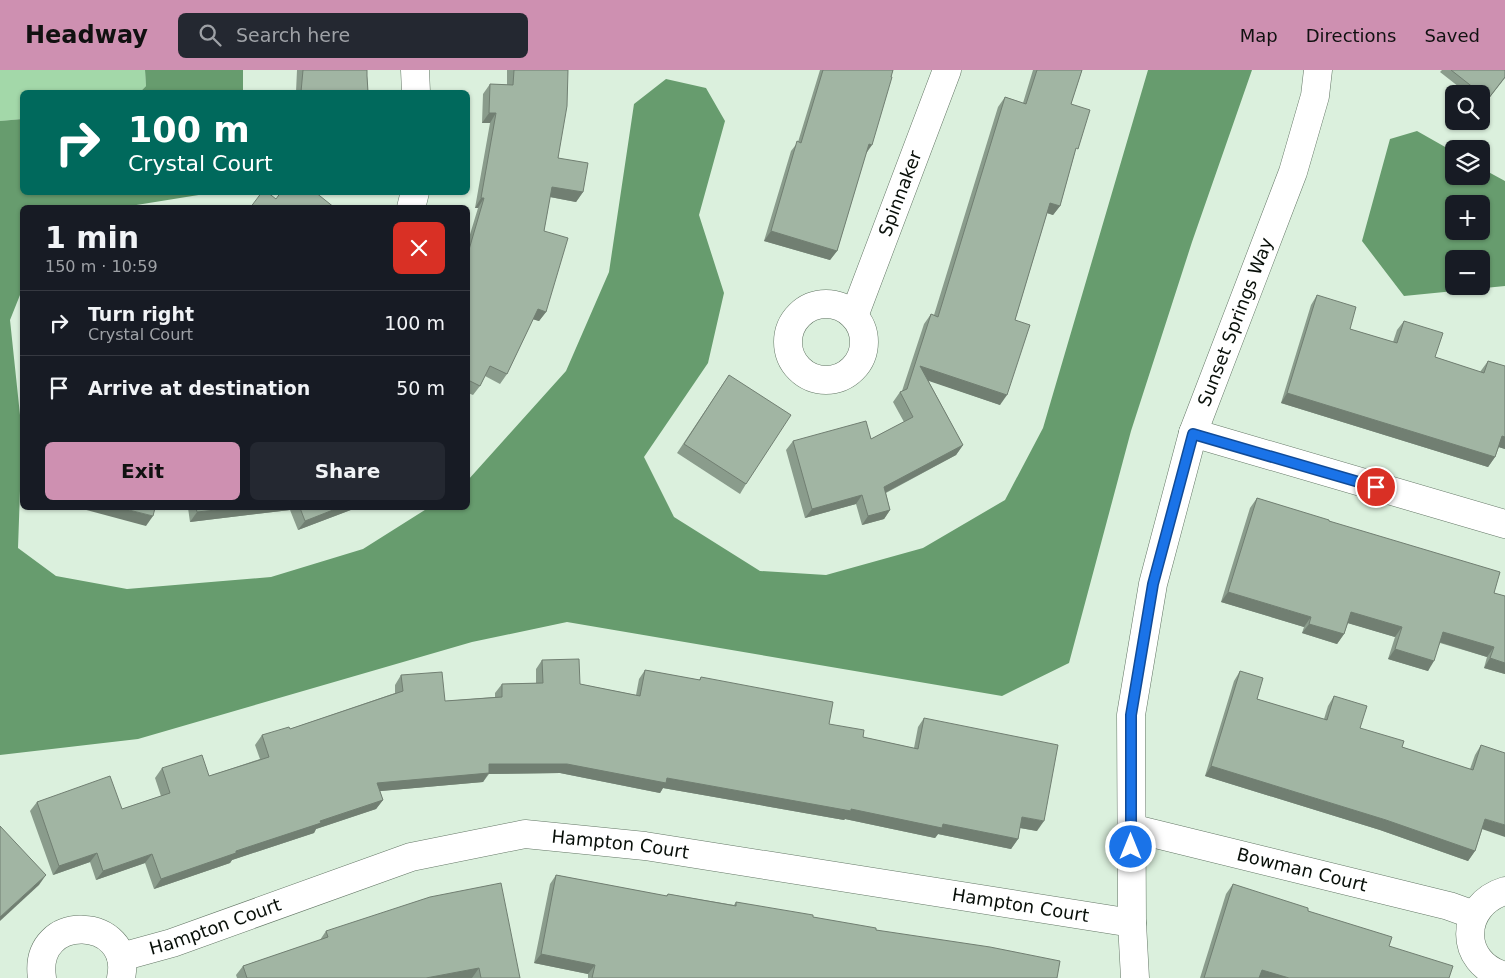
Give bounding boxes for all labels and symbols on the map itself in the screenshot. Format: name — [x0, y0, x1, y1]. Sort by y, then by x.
street label: Spinnaker — [874, 147, 926, 239]
street label: Sunset Springs Way — [1193, 234, 1277, 409]
pin — [1355, 466, 1397, 508]
position arrow — [1104, 820, 1156, 872]
street label: Hampton Court — [551, 826, 691, 863]
street label: Bowman Court — [1235, 843, 1369, 896]
street label: Hampton Court — [951, 884, 1091, 926]
street label: Hampton Court — [147, 894, 284, 959]

